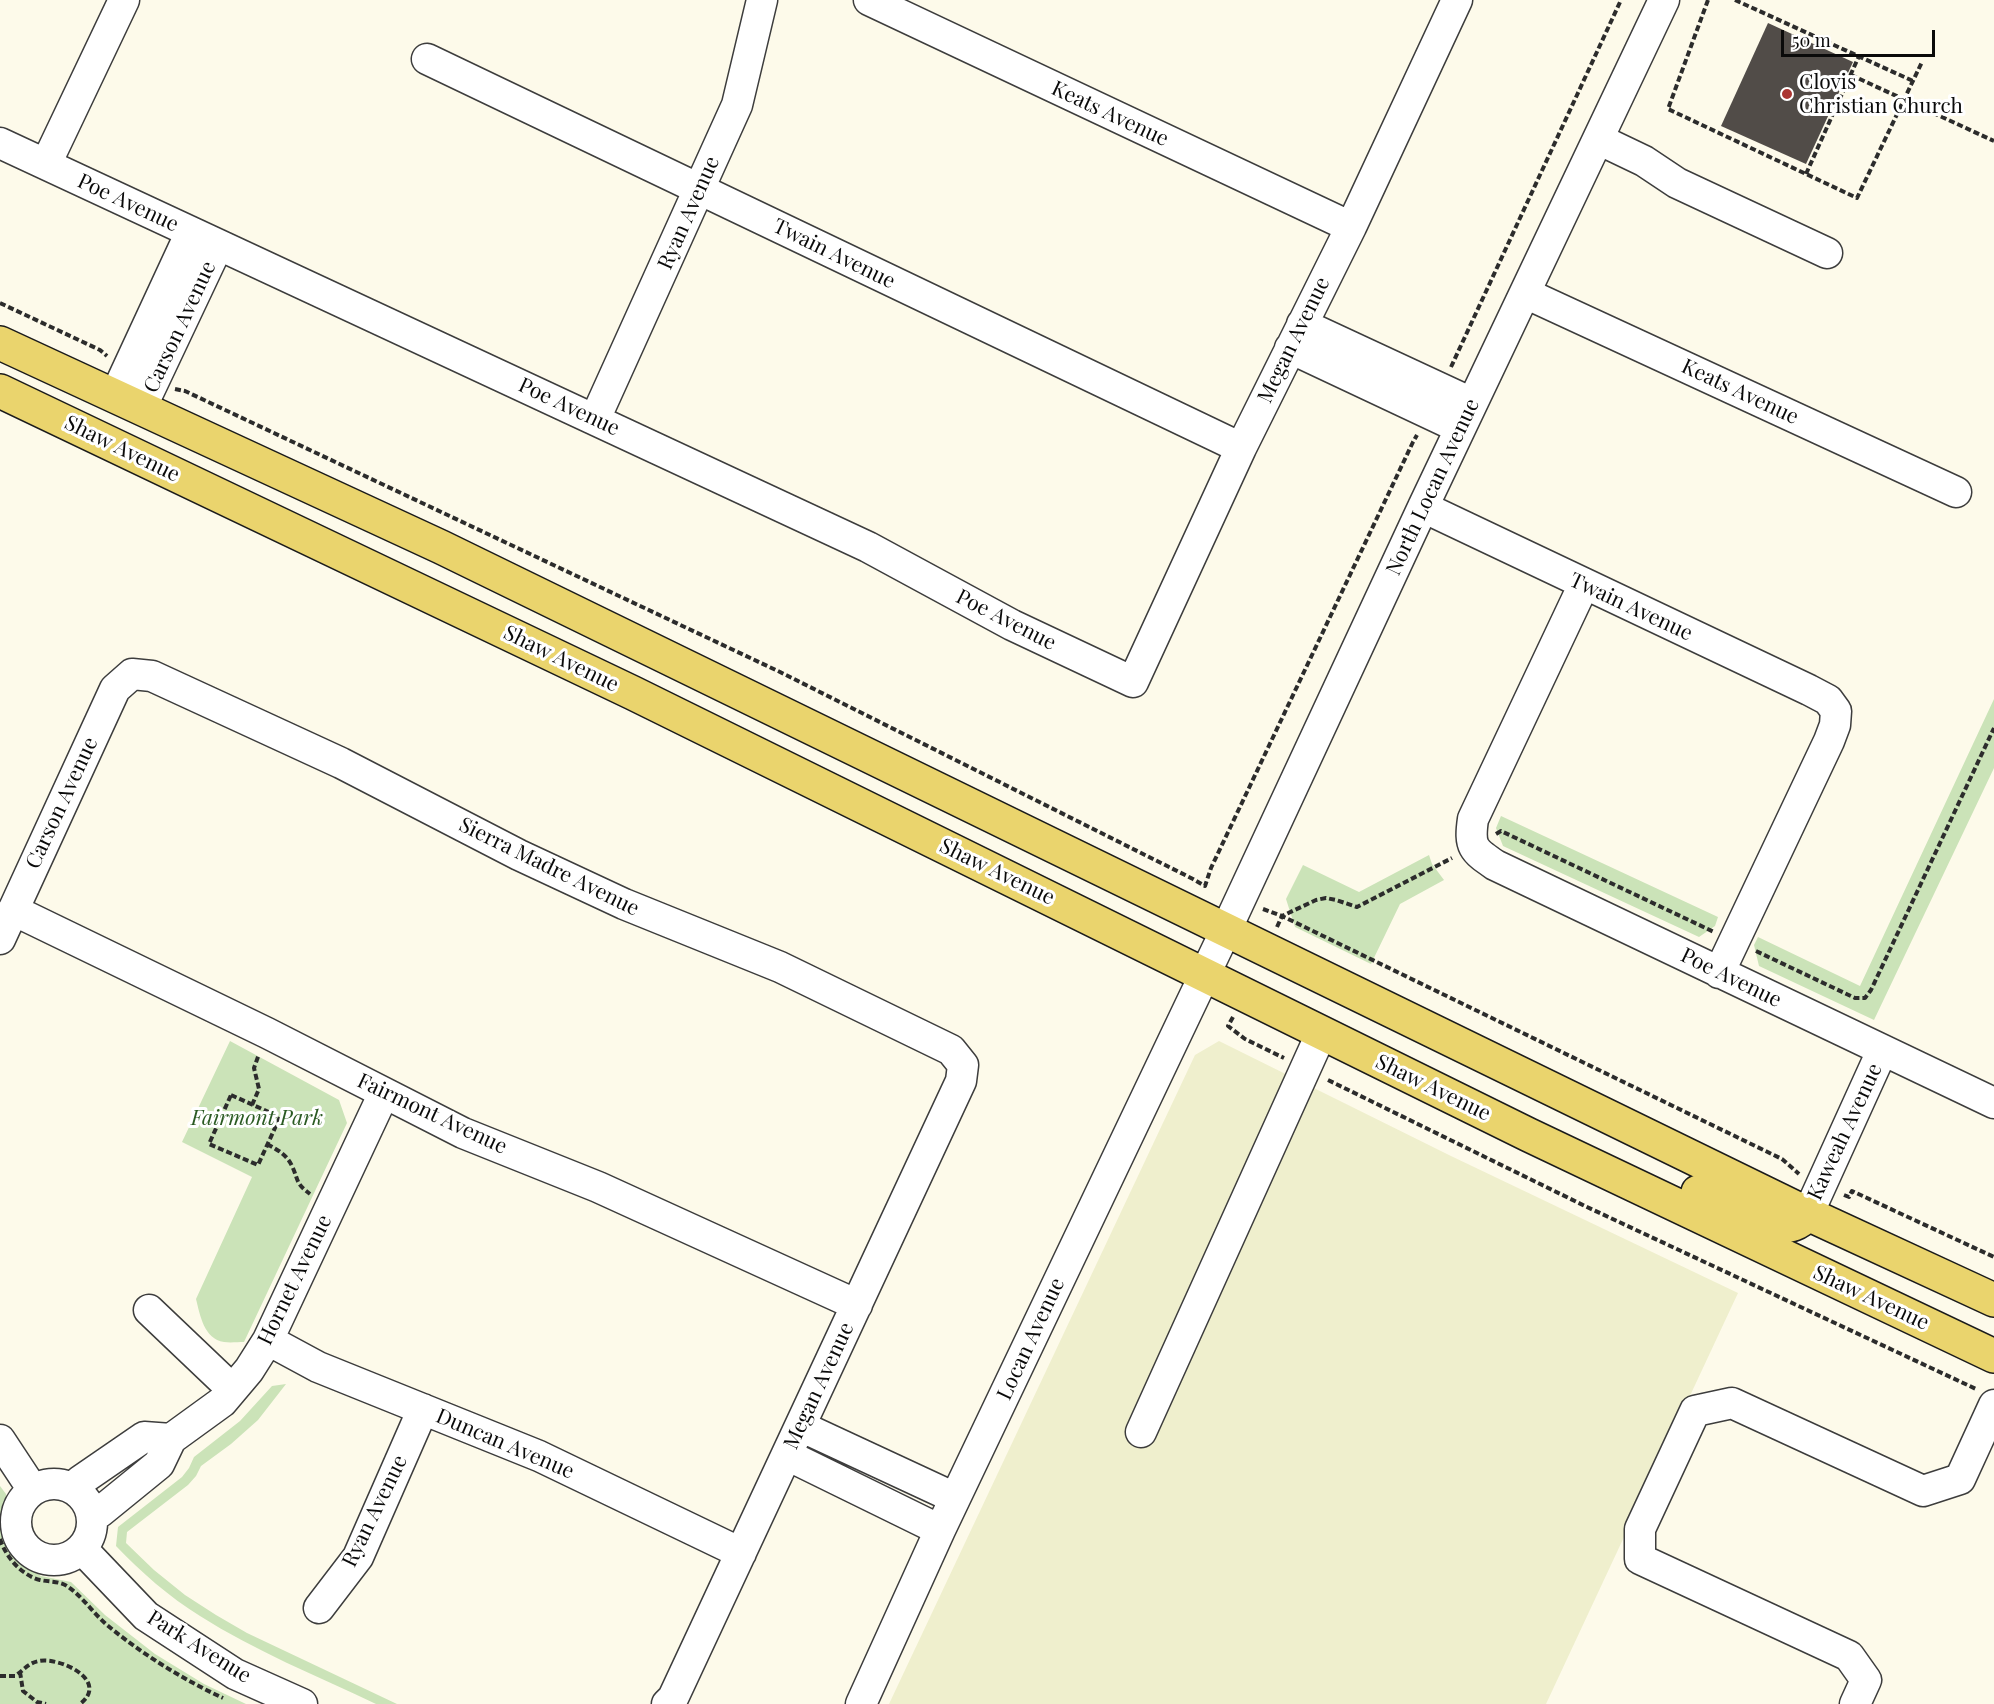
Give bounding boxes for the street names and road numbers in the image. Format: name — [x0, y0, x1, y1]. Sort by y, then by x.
street label: Keats Avenue — [1047, 76, 1173, 152]
street label: Ryan Avenue — [653, 152, 725, 274]
street label: Poe Avenue — [73, 169, 183, 237]
street label: Twain Avenue — [769, 214, 899, 294]
street label: Carson Avenue — [139, 257, 221, 397]
street label: Megan Avenue — [1253, 273, 1335, 407]
street label: Keats Avenue — [1677, 354, 1803, 430]
street label: Poe Avenue — [514, 373, 624, 441]
street label: North Locan Avenue — [1381, 395, 1485, 579]
street label: Shaw Avenue — [60, 410, 184, 488]
street label: Twain Avenue — [1566, 568, 1696, 646]
street label: Poe Avenue — [952, 584, 1060, 656]
street label: Shaw Avenue — [499, 620, 623, 698]
street label: Carson Avenue — [21, 733, 103, 873]
street label: Sierra Madre Avenue — [455, 812, 643, 922]
street label: Shaw Avenue — [935, 833, 1059, 911]
street label: Poe Avenue — [1677, 943, 1785, 1013]
street label: Shaw Avenue — [1371, 1049, 1495, 1127]
street label: Kaweah Avenue — [1802, 1060, 1888, 1204]
street label: Fairmont Avenue — [353, 1068, 511, 1160]
street label: Hornet Avenue — [253, 1211, 337, 1349]
street label: Shaw Avenue — [1809, 1260, 1933, 1336]
street label: Locan Avenue — [992, 1274, 1070, 1404]
street label: Megan Avenue — [779, 1319, 859, 1453]
street label: Duncan Avenue — [432, 1404, 578, 1484]
street label: Ryan Avenue — [337, 1451, 413, 1571]
street label: Park Avenue — [142, 1605, 256, 1689]

